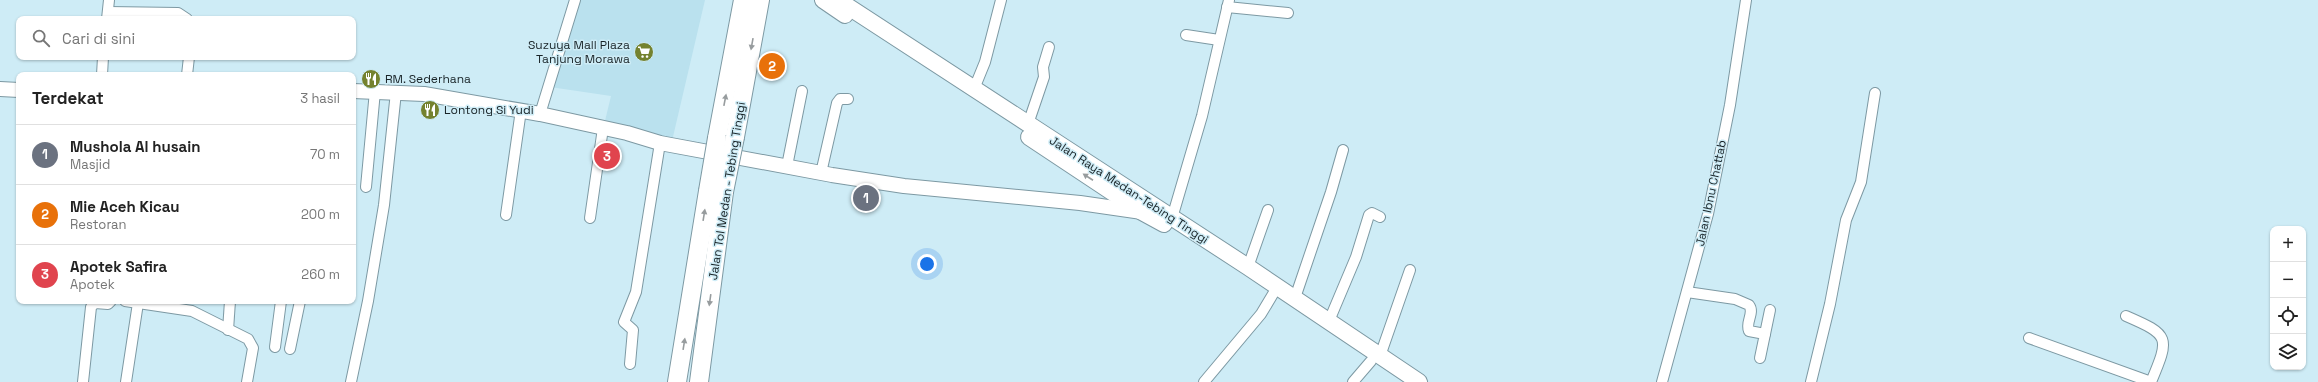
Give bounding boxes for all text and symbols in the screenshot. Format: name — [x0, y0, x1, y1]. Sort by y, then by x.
search box — [16, 16, 356, 60]
icon: search — [30, 27, 52, 49]
text: Cari di sini — [62, 29, 135, 48]
place label: Suzuya Mall Plaza Tanjung Morawa — [528, 37, 630, 67]
one-way arrow — [749, 38, 755, 50]
supermarket icon: Suzuya Mall Plaza Tanjung Morawa — [633, 41, 655, 63]
pin: 2 — [759, 51, 785, 81]
restaurant icon: RM. Sederhana — [360, 68, 382, 90]
place label: RM. Sederhana — [385, 71, 471, 87]
text: Terdekat — [32, 87, 104, 109]
text: 3 hasil — [300, 90, 340, 107]
one-way arrow — [722, 94, 728, 106]
restaurant icon: Lontong Si Yudi — [419, 99, 441, 121]
street label: Jalan Tol Medan - Tebing Tinggi — [705, 101, 749, 281]
place label: Lontong Si Yudi — [444, 102, 534, 118]
street label: Jalan Raya Medan-Tebing Tinggi — [1046, 132, 1212, 248]
text: Mushola Al husain — [70, 137, 200, 156]
street label: Jalan Ibnu Chattab — [1692, 138, 1730, 248]
pin: 3 — [594, 141, 620, 171]
text: 1 — [42, 146, 48, 163]
text: 70 m — [310, 146, 340, 163]
text: Masjid — [70, 156, 110, 173]
one-way arrow — [1083, 173, 1094, 181]
pin: 1 — [853, 183, 879, 213]
text: Mie Aceh Kicau — [70, 197, 179, 216]
text: 2 — [41, 206, 49, 223]
text: 200 m — [301, 206, 340, 223]
one-way arrow — [702, 209, 708, 221]
text: Restoran — [70, 216, 127, 233]
map controls — [2270, 226, 2306, 370]
button: + — [2270, 226, 2306, 262]
your location — [917, 254, 937, 274]
text: Apotek Safira — [70, 257, 167, 276]
button: − — [2270, 262, 2306, 298]
text: 3 — [41, 266, 49, 283]
text: 260 m — [301, 266, 340, 283]
text: Apotek — [70, 276, 115, 293]
one-way arrow — [707, 294, 713, 306]
button: locate — [2270, 298, 2306, 334]
button: layers — [2270, 334, 2306, 370]
one-way arrow — [681, 337, 687, 350]

